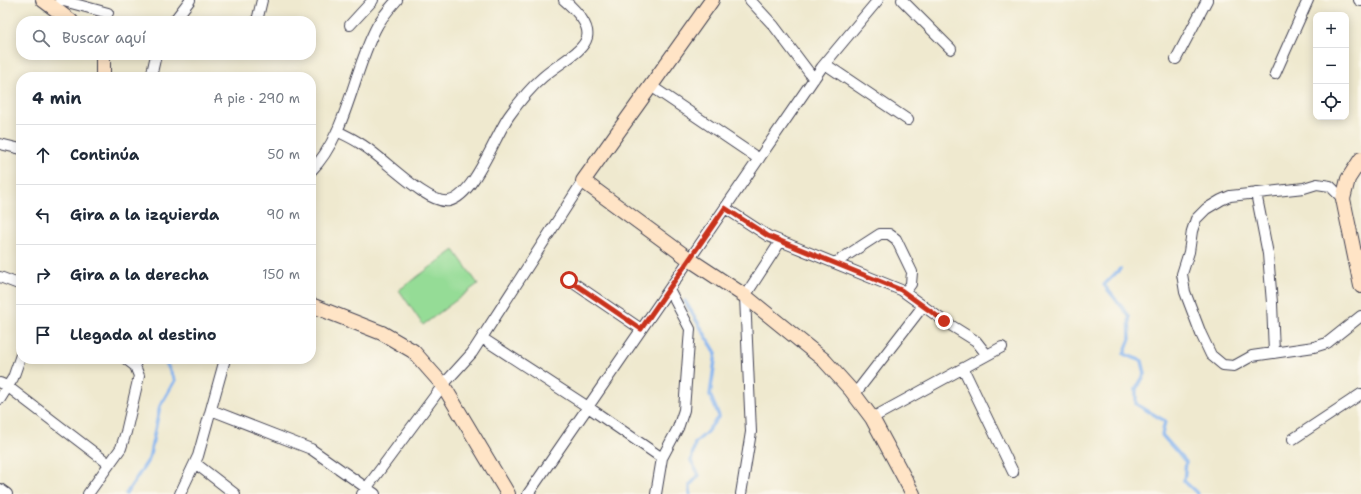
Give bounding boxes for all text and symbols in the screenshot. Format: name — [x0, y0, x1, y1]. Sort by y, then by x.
map controls — [1313, 12, 1349, 120]
button: + — [1313, 12, 1349, 48]
search box — [16, 16, 316, 60]
icon: search — [30, 27, 52, 49]
text: Buscar aquí — [62, 28, 146, 48]
button: − — [1313, 48, 1349, 84]
button: locate — [1313, 84, 1349, 120]
text: 4 min — [32, 87, 82, 109]
text: A pie · 290 m — [214, 90, 300, 107]
icon: ahead — [32, 144, 54, 166]
text: Continúa — [70, 145, 139, 165]
text: 50 m — [267, 146, 300, 163]
icon: left — [32, 204, 54, 226]
text: Gira a la izquierda — [70, 205, 219, 225]
text: 90 m — [266, 206, 300, 223]
icon: right — [32, 264, 54, 286]
text: Gira a la derecha — [70, 265, 209, 285]
text: 150 m — [262, 266, 300, 283]
route start — [560, 271, 578, 289]
route end — [935, 312, 953, 330]
icon: arrive — [32, 324, 54, 346]
text: Llegada al destino — [70, 325, 217, 345]

